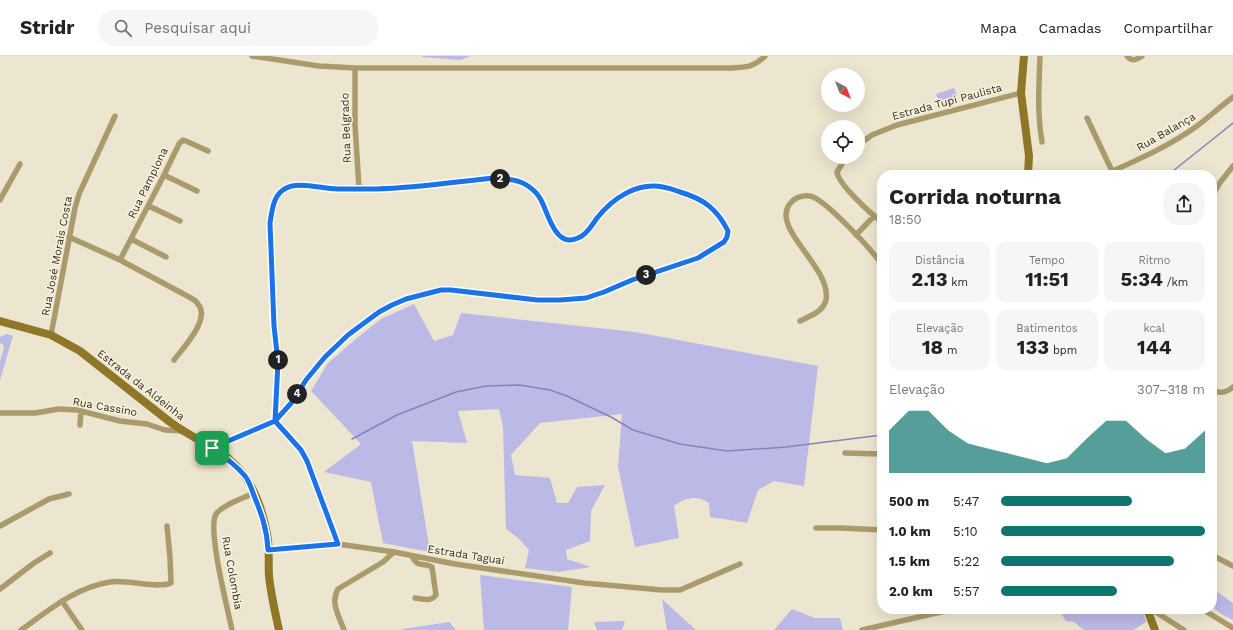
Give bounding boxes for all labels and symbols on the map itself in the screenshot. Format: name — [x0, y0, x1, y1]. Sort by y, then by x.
north arrow — [821, 68, 865, 112]
street label: Estrada Tupi Paulista — [891, 81, 1003, 123]
street label: Rua Belgrado — [338, 93, 354, 163]
street label: Rua Balança — [1134, 110, 1198, 154]
street label: Rua Pamplona — [125, 146, 171, 220]
pin: 2 — [490, 169, 510, 189]
street label: Rua José Morais Costa — [39, 195, 75, 317]
pin: 3 — [636, 265, 656, 285]
street label: Estrada da Aldeinha — [95, 347, 187, 423]
pin: 1 — [268, 350, 288, 370]
pin: 4 — [287, 384, 307, 404]
street label: Rua Cassino — [72, 395, 138, 419]
pin — [195, 431, 229, 465]
street label: Rua Colombia — [219, 535, 245, 611]
street label: Estrada Taguaí — [427, 542, 506, 568]

